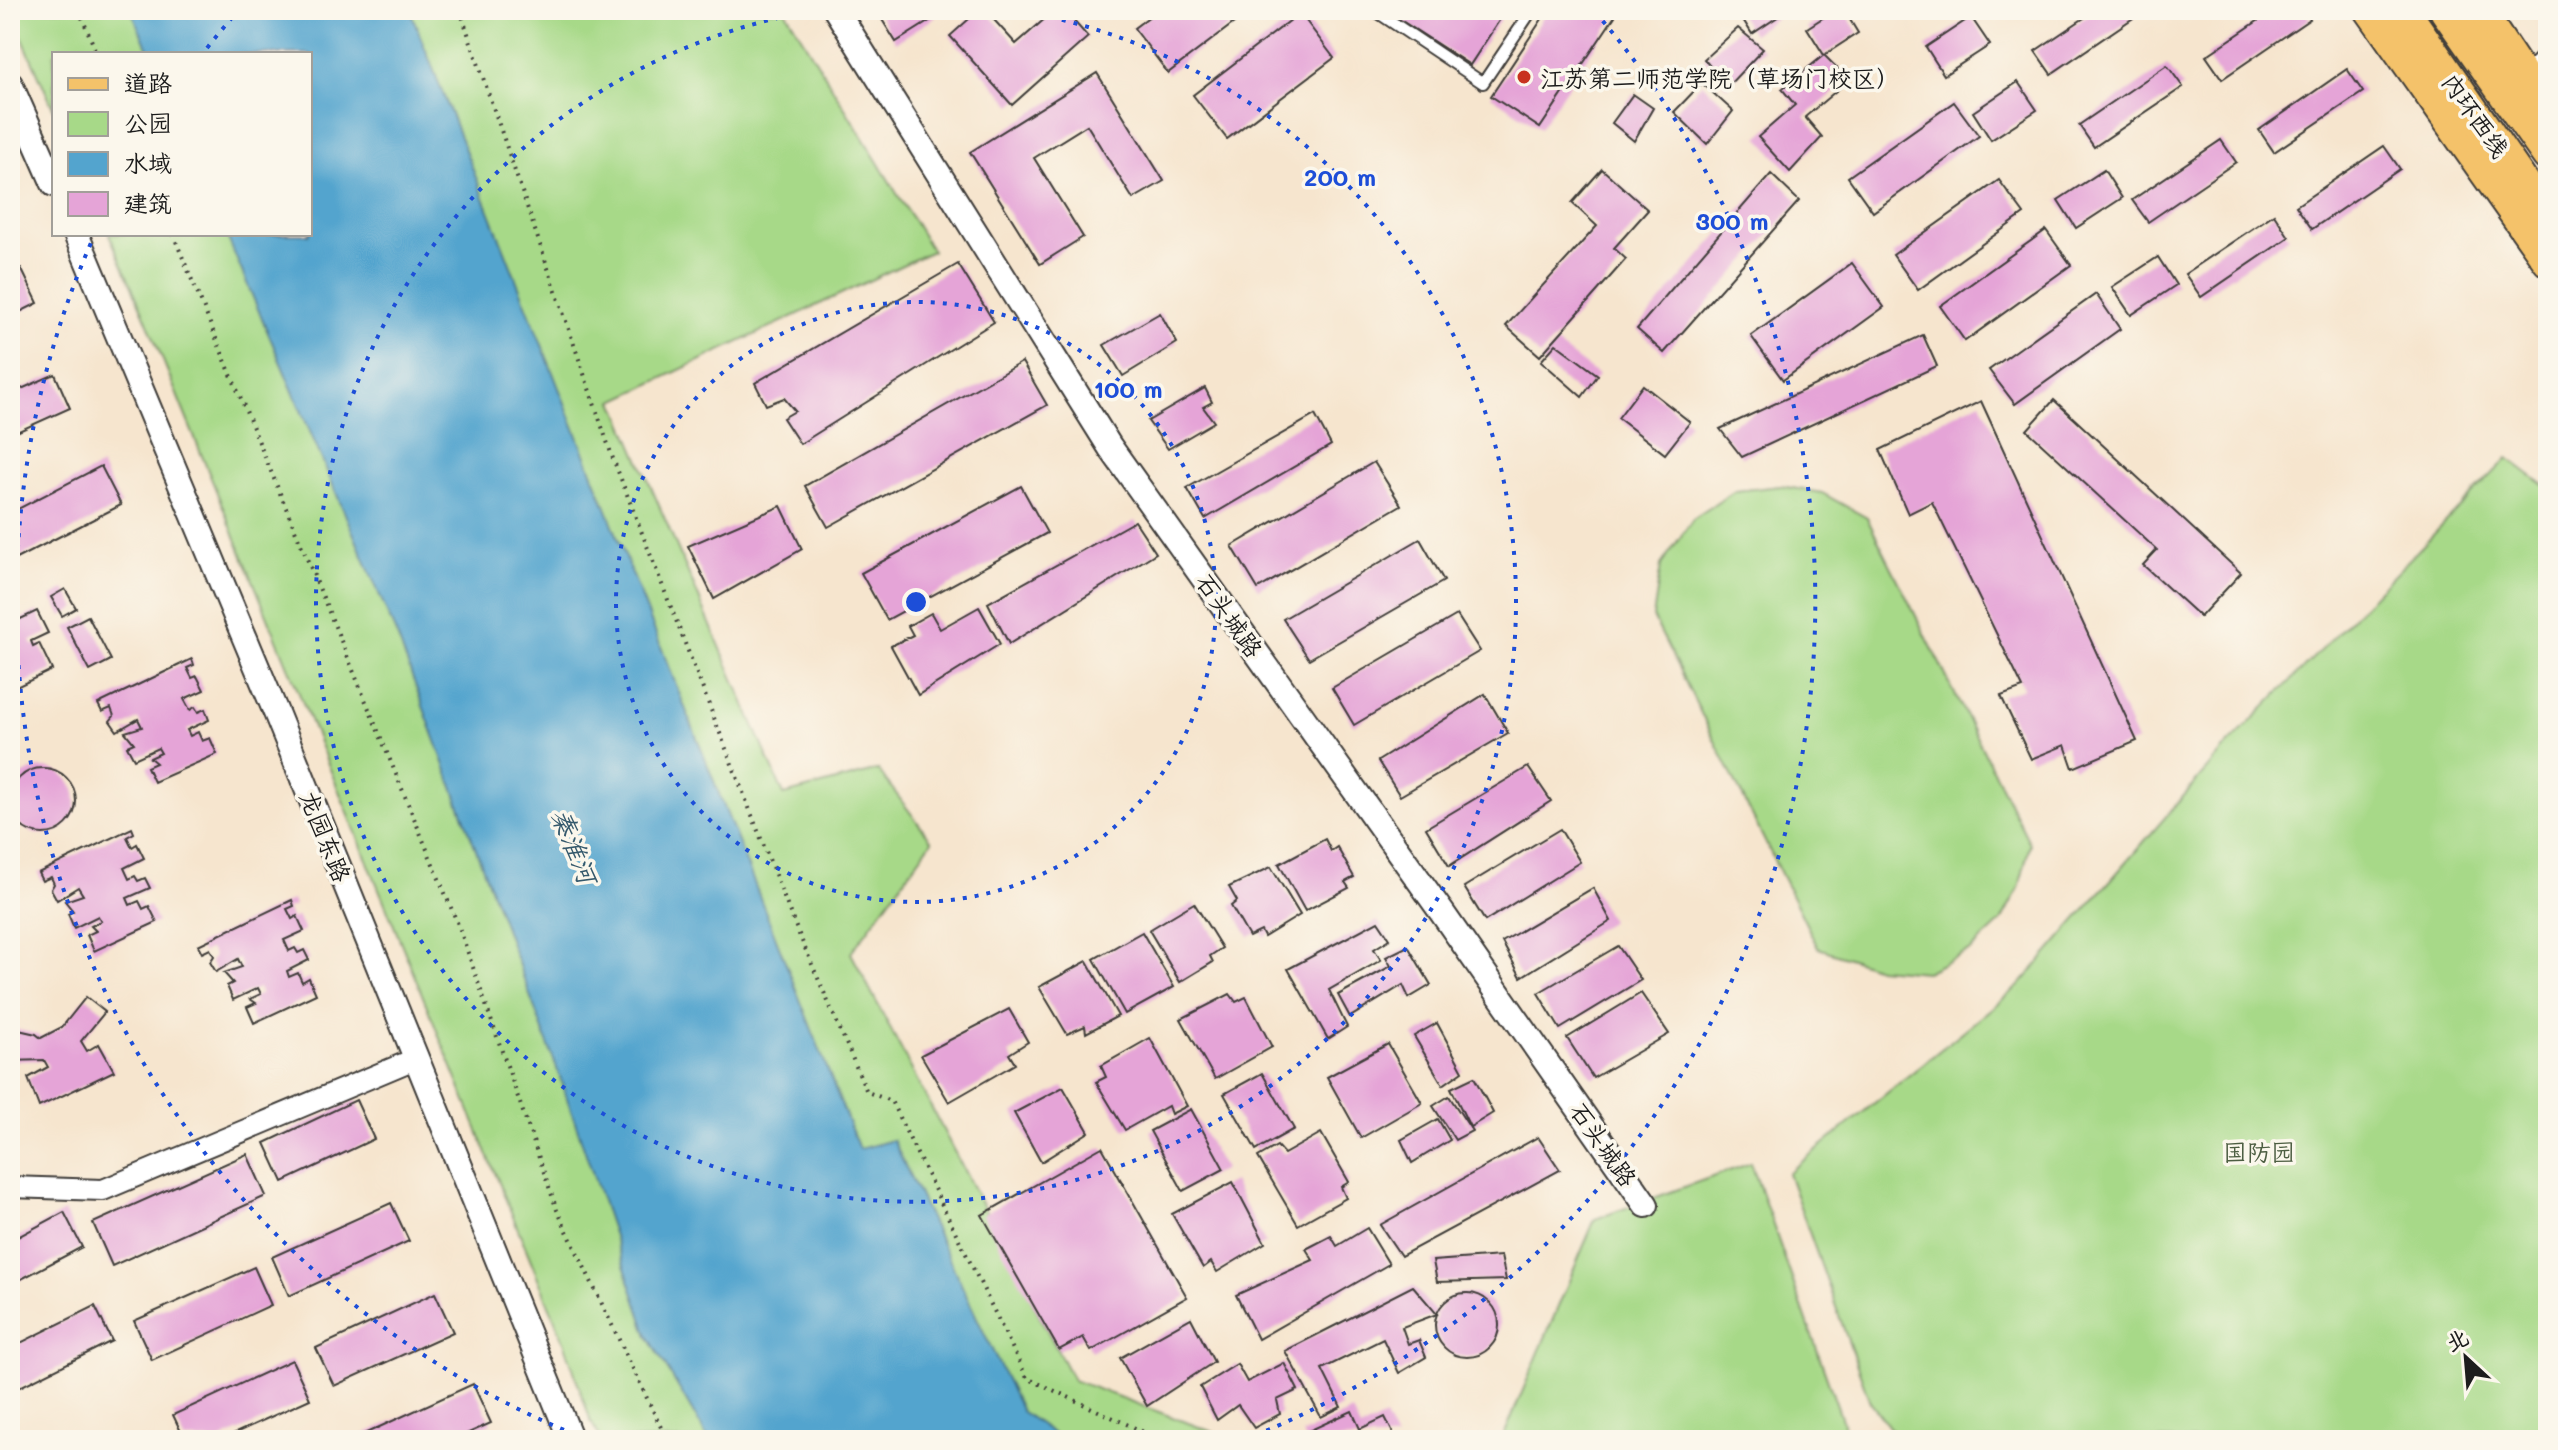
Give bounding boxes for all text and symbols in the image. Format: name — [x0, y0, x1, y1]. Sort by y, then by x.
legend — [52, 52, 312, 236]
place label: 江苏第二师范学院（草场门校区） — [1540, 62, 1900, 93]
text: 道路 — [124, 67, 172, 98]
street label: 内环西线 — [2436, 67, 2516, 163]
marker: 江苏第二师范学院（草场门校区） — [1515, 68, 1533, 86]
text: 公园 — [124, 107, 172, 138]
text: 水域 — [124, 147, 172, 178]
text: 200 m — [1304, 161, 1376, 192]
text: 建筑 — [124, 187, 172, 218]
text: 300 m — [1696, 205, 1768, 236]
text: 100 m — [1093, 373, 1163, 404]
street label: 石头城路 — [1190, 567, 1270, 663]
centre of rings — [902, 588, 930, 616]
street label: 龙园东路 — [294, 786, 358, 886]
water label: 秦淮河 — [545, 803, 607, 892]
street label: 石头城路 — [1564, 1096, 1644, 1192]
park label: 国防园 — [2223, 1136, 2295, 1167]
north arrow — [2426, 1318, 2506, 1398]
text: 北 — [2441, 1322, 2473, 1357]

